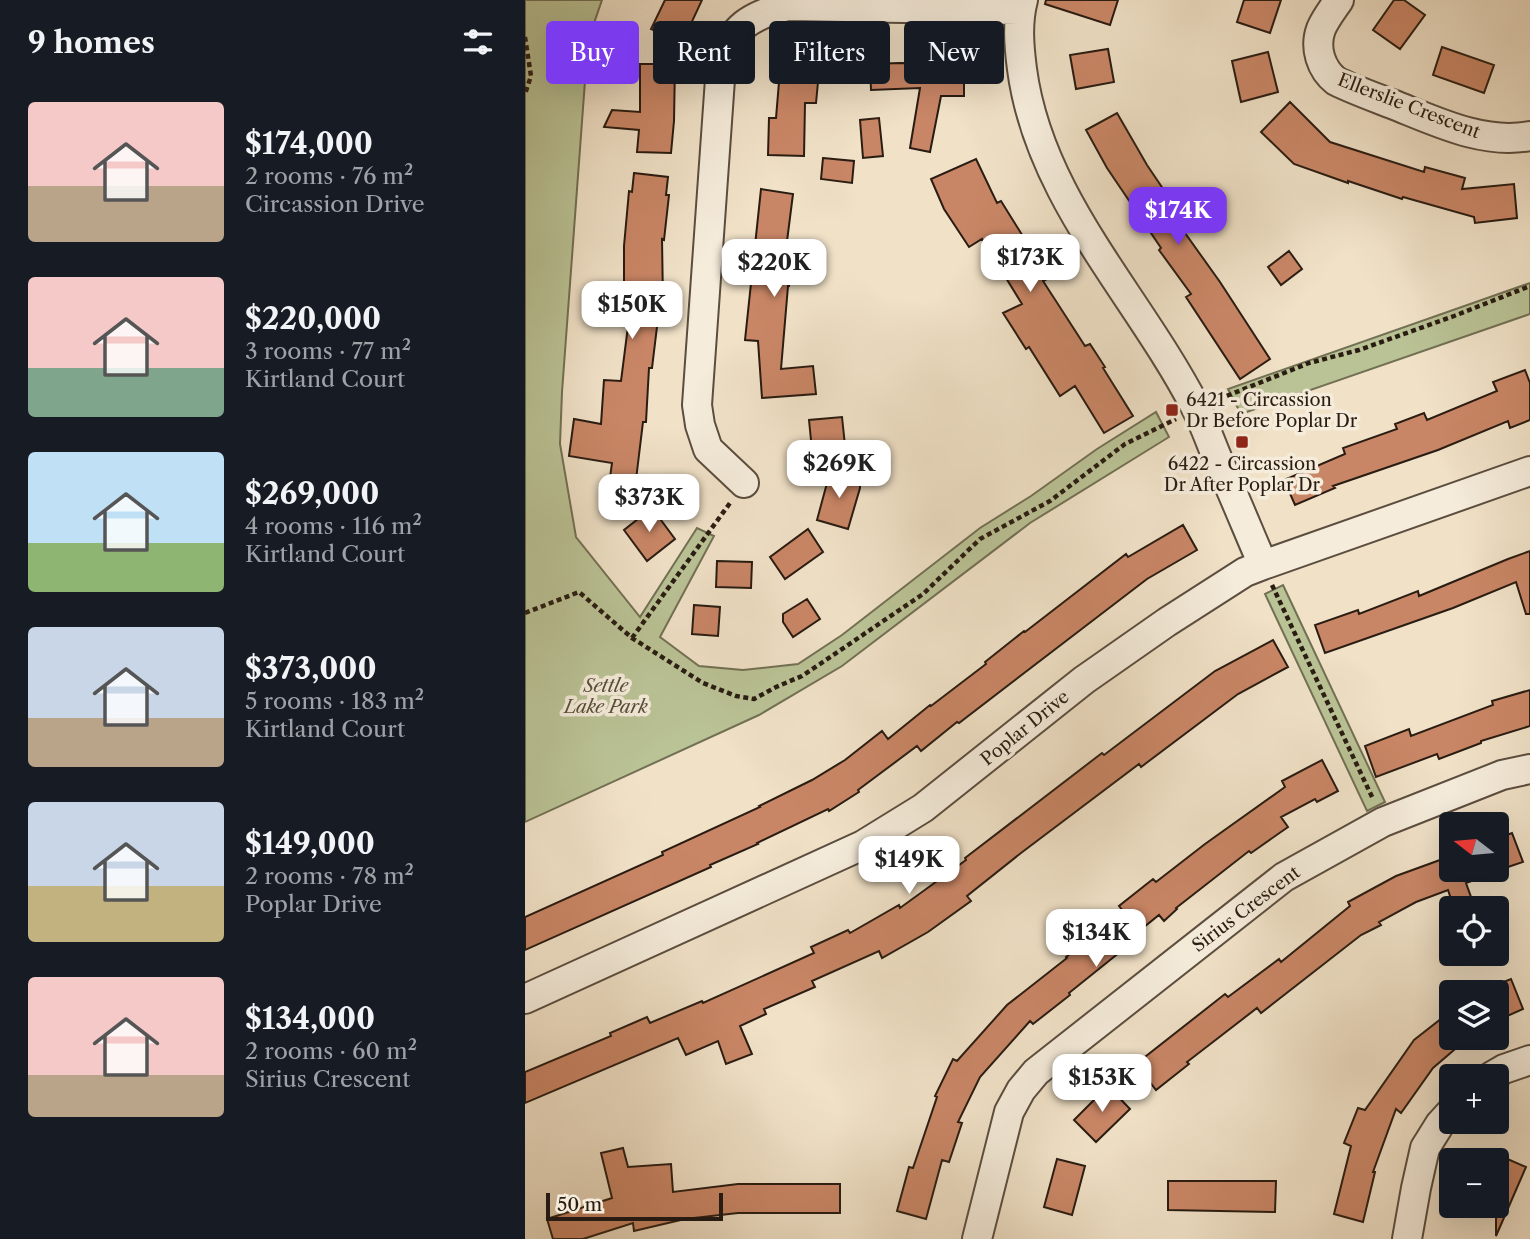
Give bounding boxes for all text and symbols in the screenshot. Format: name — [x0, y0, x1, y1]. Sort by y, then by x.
chip: Buy — [546, 21, 639, 84]
chip: Rent — [653, 21, 755, 84]
chip: Filters — [769, 21, 890, 84]
chip: New — [904, 21, 1004, 84]
icon: filters — [459, 23, 497, 61]
text: 9 homes — [28, 24, 155, 61]
street label: Ellerslie Crescent — [1335, 69, 1484, 143]
text: $174,000 — [245, 125, 373, 162]
icon: home — [84, 130, 168, 214]
text: 2 rooms · 76 m² — [245, 162, 413, 190]
pin: $174K — [1129, 188, 1227, 247]
text: Circassion Drive — [245, 190, 425, 218]
text: $174K — [1145, 196, 1211, 224]
pin: $173K — [981, 234, 1079, 294]
pin: $220K — [725, 240, 823, 299]
text: $173K — [997, 243, 1063, 271]
text: $220K — [737, 248, 811, 276]
pin: $150K — [583, 282, 681, 341]
text: $150K — [598, 290, 666, 318]
text: $220,000 — [245, 300, 381, 337]
icon: home — [84, 305, 168, 389]
text: 3 rooms · 77 m² — [245, 337, 411, 365]
text: Kirtland Court — [245, 365, 405, 393]
place label: 6421 - Circassion Dr Before Poplar Dr — [1186, 389, 1358, 432]
marker: 6421 - Circassion Dr Before Poplar Dr — [1164, 402, 1180, 418]
marker: 6422 - Circassion Dr After Poplar Dr — [1234, 434, 1250, 450]
pin: $269K — [790, 440, 888, 500]
text: $269K — [803, 449, 875, 477]
place label: 6422 - Circassion Dr After Poplar Dr — [1164, 453, 1321, 496]
text: $269,000 — [245, 475, 379, 512]
pin: $373K — [600, 475, 698, 534]
icon: home — [84, 480, 168, 564]
text: $373K — [614, 483, 684, 511]
text: 4 rooms · 116 m² — [245, 512, 422, 540]
text: Kirtland Court — [245, 540, 405, 568]
text: $373,000 — [245, 650, 377, 687]
icon: home — [84, 655, 168, 739]
park label: Settle Lake Park — [562, 675, 648, 718]
street label: Poplar Drive — [976, 686, 1074, 770]
text: 5 rooms · 183 m² — [245, 687, 424, 715]
text: Kirtland Court — [245, 715, 405, 743]
north arrow — [1439, 812, 1509, 882]
map controls — [1439, 812, 1509, 1218]
text: $149,000 — [245, 825, 375, 862]
icon: home — [84, 830, 168, 914]
pin: $149K — [860, 836, 958, 896]
text: $149K — [875, 845, 943, 873]
street label: Sirius Crescent — [1188, 861, 1305, 957]
text: 2 rooms · 78 m² — [245, 862, 414, 890]
text: Poplar Drive — [245, 890, 382, 918]
button: locate — [1439, 896, 1509, 966]
pin: $134K — [1047, 909, 1145, 969]
text: $134K — [1062, 918, 1130, 946]
button: layers — [1439, 980, 1509, 1050]
text: $134,000 — [245, 1000, 375, 1037]
icon: home — [84, 1005, 168, 1089]
text: 2 rooms · 60 m² — [245, 1037, 417, 1065]
pin: $153K — [1053, 1054, 1151, 1114]
text: $153K — [1068, 1063, 1136, 1091]
button: + — [1439, 1064, 1509, 1134]
text: Sirius Crescent — [245, 1065, 410, 1093]
button: − — [1439, 1148, 1509, 1218]
scale bar — [546, 1190, 723, 1222]
text: 50 m — [557, 1193, 602, 1216]

